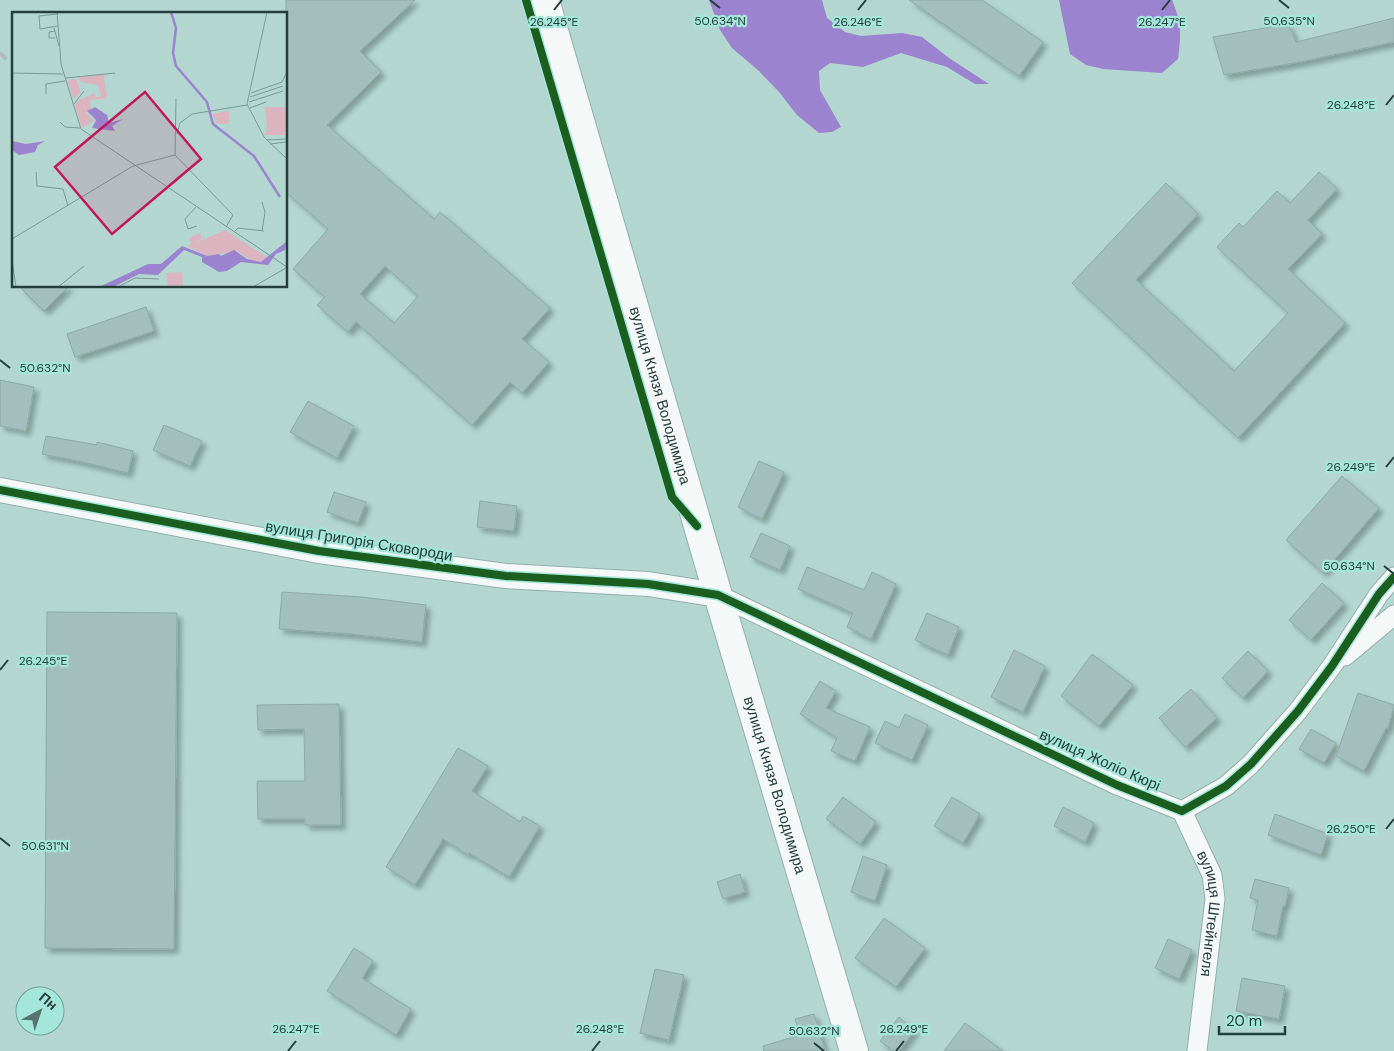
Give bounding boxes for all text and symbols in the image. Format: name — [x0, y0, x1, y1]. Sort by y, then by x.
inset map — [12, 12, 288, 288]
text: 50.634°N — [694, 13, 746, 29]
text: 50.635°N — [1263, 13, 1315, 29]
text: 26.245°E — [530, 14, 578, 30]
text: 26.246°E — [834, 14, 883, 30]
text: 26.247°E — [1138, 14, 1186, 30]
text: 26.248°E — [1327, 97, 1375, 113]
street label: вулиця Князя Володимира — [625, 304, 696, 488]
text: 50.632°N — [19, 360, 71, 376]
text: 26.249°E — [1327, 459, 1376, 475]
street label: вулиця Григорія Сковороди — [264, 516, 454, 566]
text: 50.634°N — [1323, 558, 1375, 574]
text: 26.245°E — [19, 653, 67, 669]
street label: вулиця Князя Володимира — [739, 694, 811, 877]
street label: вулиця Жоліо Кюрі — [1036, 724, 1164, 796]
text: 26.250°E — [1326, 821, 1376, 837]
text: 50.631°N — [21, 838, 69, 854]
street label: вулиця Штейнгеля — [1192, 847, 1225, 978]
north arrow — [15, 986, 65, 1036]
text: Пн — [35, 988, 61, 1014]
scale bar — [1219, 1004, 1285, 1036]
text: 20 m — [1226, 1011, 1262, 1031]
text: 26.247°E — [272, 1021, 320, 1037]
text: 26.248°E — [576, 1021, 624, 1037]
text: 26.249°E — [880, 1021, 929, 1037]
text: 50.632°N — [788, 1023, 840, 1039]

